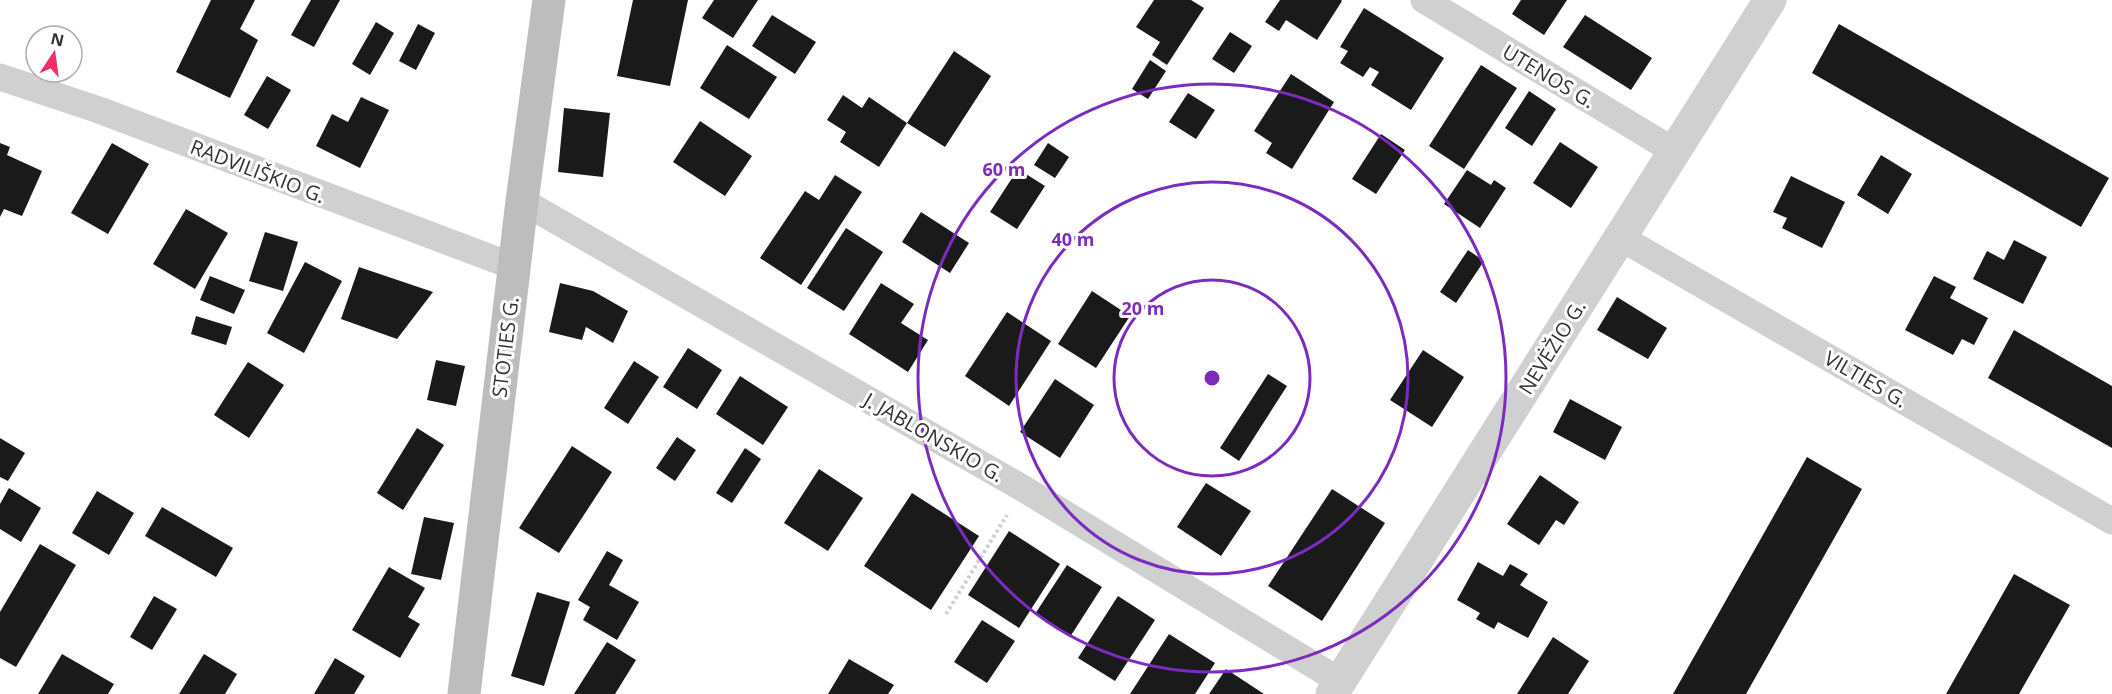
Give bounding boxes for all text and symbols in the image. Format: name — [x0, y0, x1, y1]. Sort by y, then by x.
north arrow — [24, 24, 84, 84]
text: N — [49, 27, 66, 52]
street label: UTENOS G. — [1498, 38, 1600, 114]
street label: RADVILIŠKIO G. — [187, 133, 329, 209]
text: 60 m — [983, 157, 1025, 181]
text: 40 m — [1052, 227, 1094, 251]
street label: STOTIES G. — [485, 295, 525, 399]
street label: NEVĖŽIO G. — [1512, 295, 1592, 399]
text: 20 m — [1122, 296, 1164, 320]
street label: VILTIES G. — [1820, 344, 1912, 414]
centre of rings — [1202, 368, 1222, 388]
street label: J. JABLONSKIO G. — [857, 385, 1009, 488]

